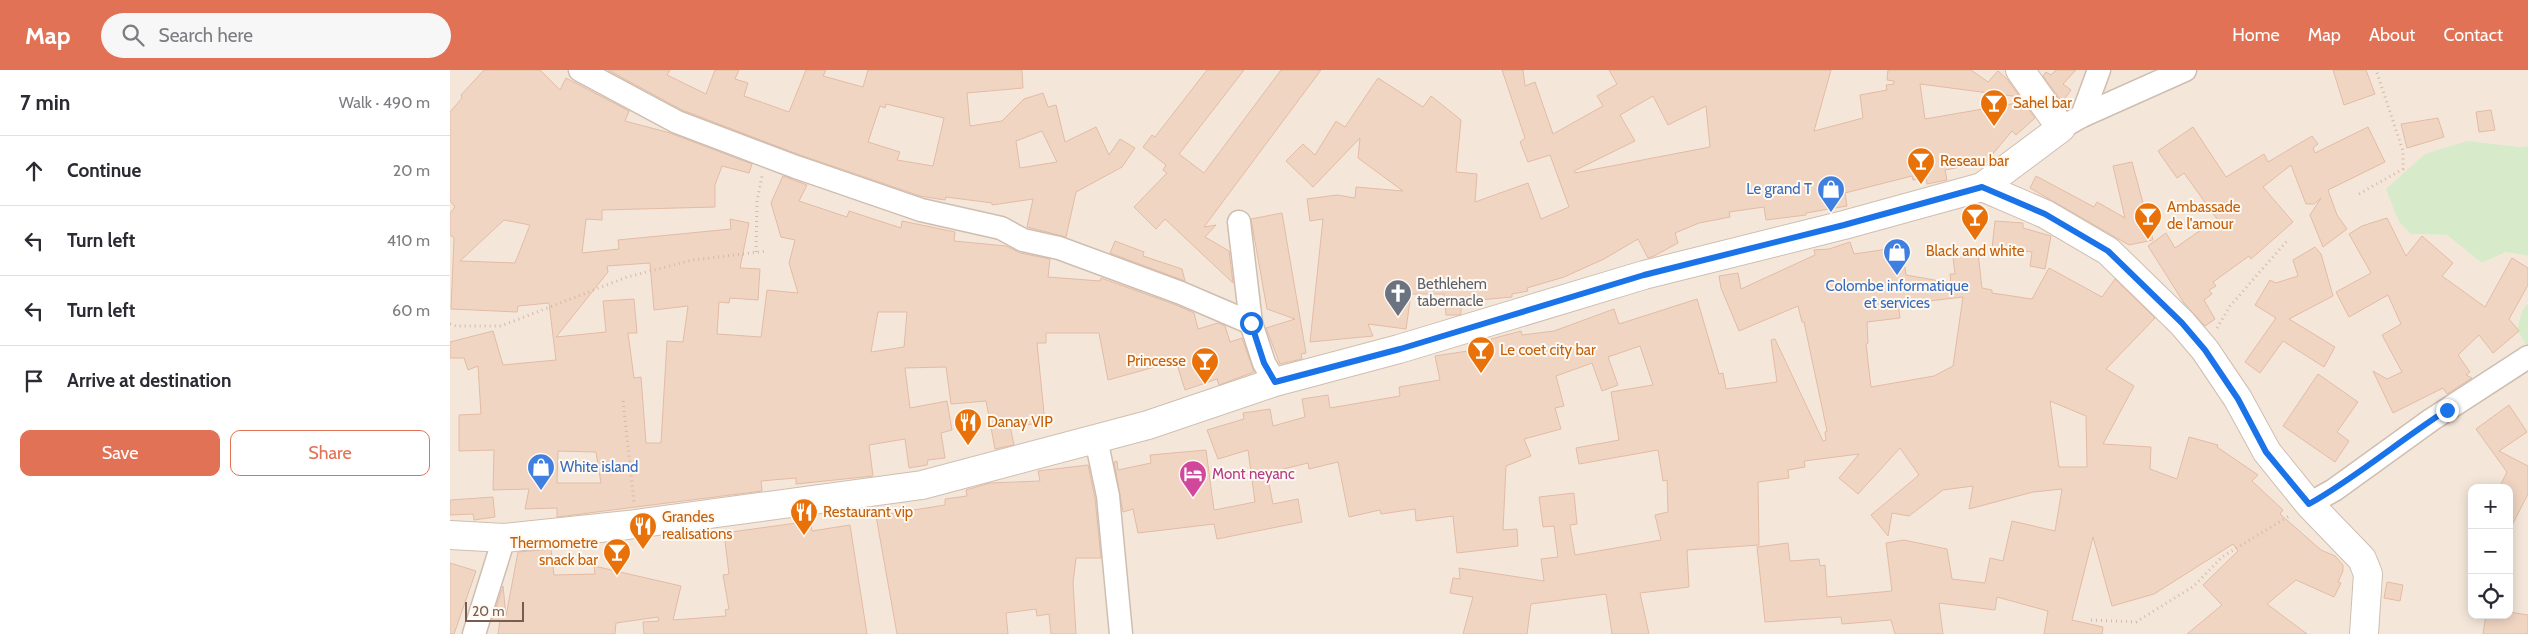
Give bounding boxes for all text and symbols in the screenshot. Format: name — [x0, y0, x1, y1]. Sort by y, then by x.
search box — [101, 13, 451, 58]
text: Map — [25, 21, 71, 50]
icon: search — [119, 21, 147, 49]
text: Search here — [159, 24, 253, 47]
text: Home — [2232, 24, 2280, 46]
text: Map — [2308, 24, 2341, 46]
text: About — [2369, 24, 2415, 46]
text: Contact — [2443, 24, 2503, 46]
bar icon: Sahel bar — [1979, 88, 2009, 127]
text: 7 min — [20, 90, 70, 115]
text: Walk · 490 m — [339, 93, 430, 112]
place label: Sahel bar — [2013, 94, 2072, 112]
bar icon: Reseau bar — [1906, 146, 1936, 185]
place label: Reseau bar — [1940, 152, 2009, 170]
icon: ahead — [20, 157, 48, 185]
text: Continue — [67, 159, 141, 182]
text: 20 m — [393, 161, 430, 180]
shop icon: Le grand T — [1816, 174, 1846, 213]
place label: Le grand T — [1746, 180, 1812, 198]
place label: Ambassade de l'amour — [2167, 198, 2241, 233]
bar icon: Ambassade de l'amour — [2133, 201, 2163, 240]
bar icon: Black and white — [1960, 202, 1990, 241]
icon: left — [20, 227, 48, 255]
text: Turn left — [67, 229, 135, 252]
text: 410 m — [387, 231, 430, 250]
shop icon: Colombe informatique et services — [1882, 237, 1912, 276]
place label: Black and white — [1926, 242, 2025, 260]
place label: Bethlehem tabernacle — [1417, 275, 1487, 310]
place label: Colombe informatique et services — [1825, 277, 1969, 312]
church icon: Bethlehem tabernacle — [1383, 278, 1413, 317]
icon: left — [20, 297, 48, 325]
text: Turn left — [67, 299, 135, 322]
text: 60 m — [392, 301, 430, 320]
route start — [1240, 312, 1263, 335]
bar icon: Le coet city bar — [1466, 335, 1496, 374]
place label: Le coet city bar — [1500, 341, 1596, 359]
bar icon: Princesse — [1190, 346, 1220, 385]
place label: Princesse — [1127, 352, 1186, 370]
icon: arrive — [20, 367, 48, 395]
text: Arrive at destination — [67, 369, 231, 392]
route end — [2436, 399, 2459, 422]
restaurant icon: Danay VIP — [953, 407, 983, 446]
place label: Danay VIP — [987, 413, 1053, 431]
button: Save — [20, 430, 220, 476]
button: Share — [230, 430, 430, 476]
shop icon: White island — [526, 452, 556, 491]
place label: White island — [560, 458, 638, 476]
hotel icon: Mont neyanc — [1178, 459, 1208, 498]
place label: Mont neyanc — [1212, 465, 1295, 483]
map controls — [2468, 484, 2513, 619]
button: + — [2468, 484, 2513, 529]
restaurant icon: Restaurant vip — [789, 497, 819, 536]
place label: Restaurant vip — [823, 503, 913, 521]
place label: Grandes realisations — [662, 508, 732, 543]
restaurant icon: Grandes realisations — [628, 511, 658, 550]
button: − — [2468, 529, 2513, 574]
place label: Thermometre snack bar — [510, 534, 598, 569]
bar icon: Thermometre snack bar — [602, 537, 632, 576]
button: locate — [2468, 574, 2513, 619]
scale bar — [465, 599, 524, 622]
text: 20 m — [472, 602, 505, 620]

